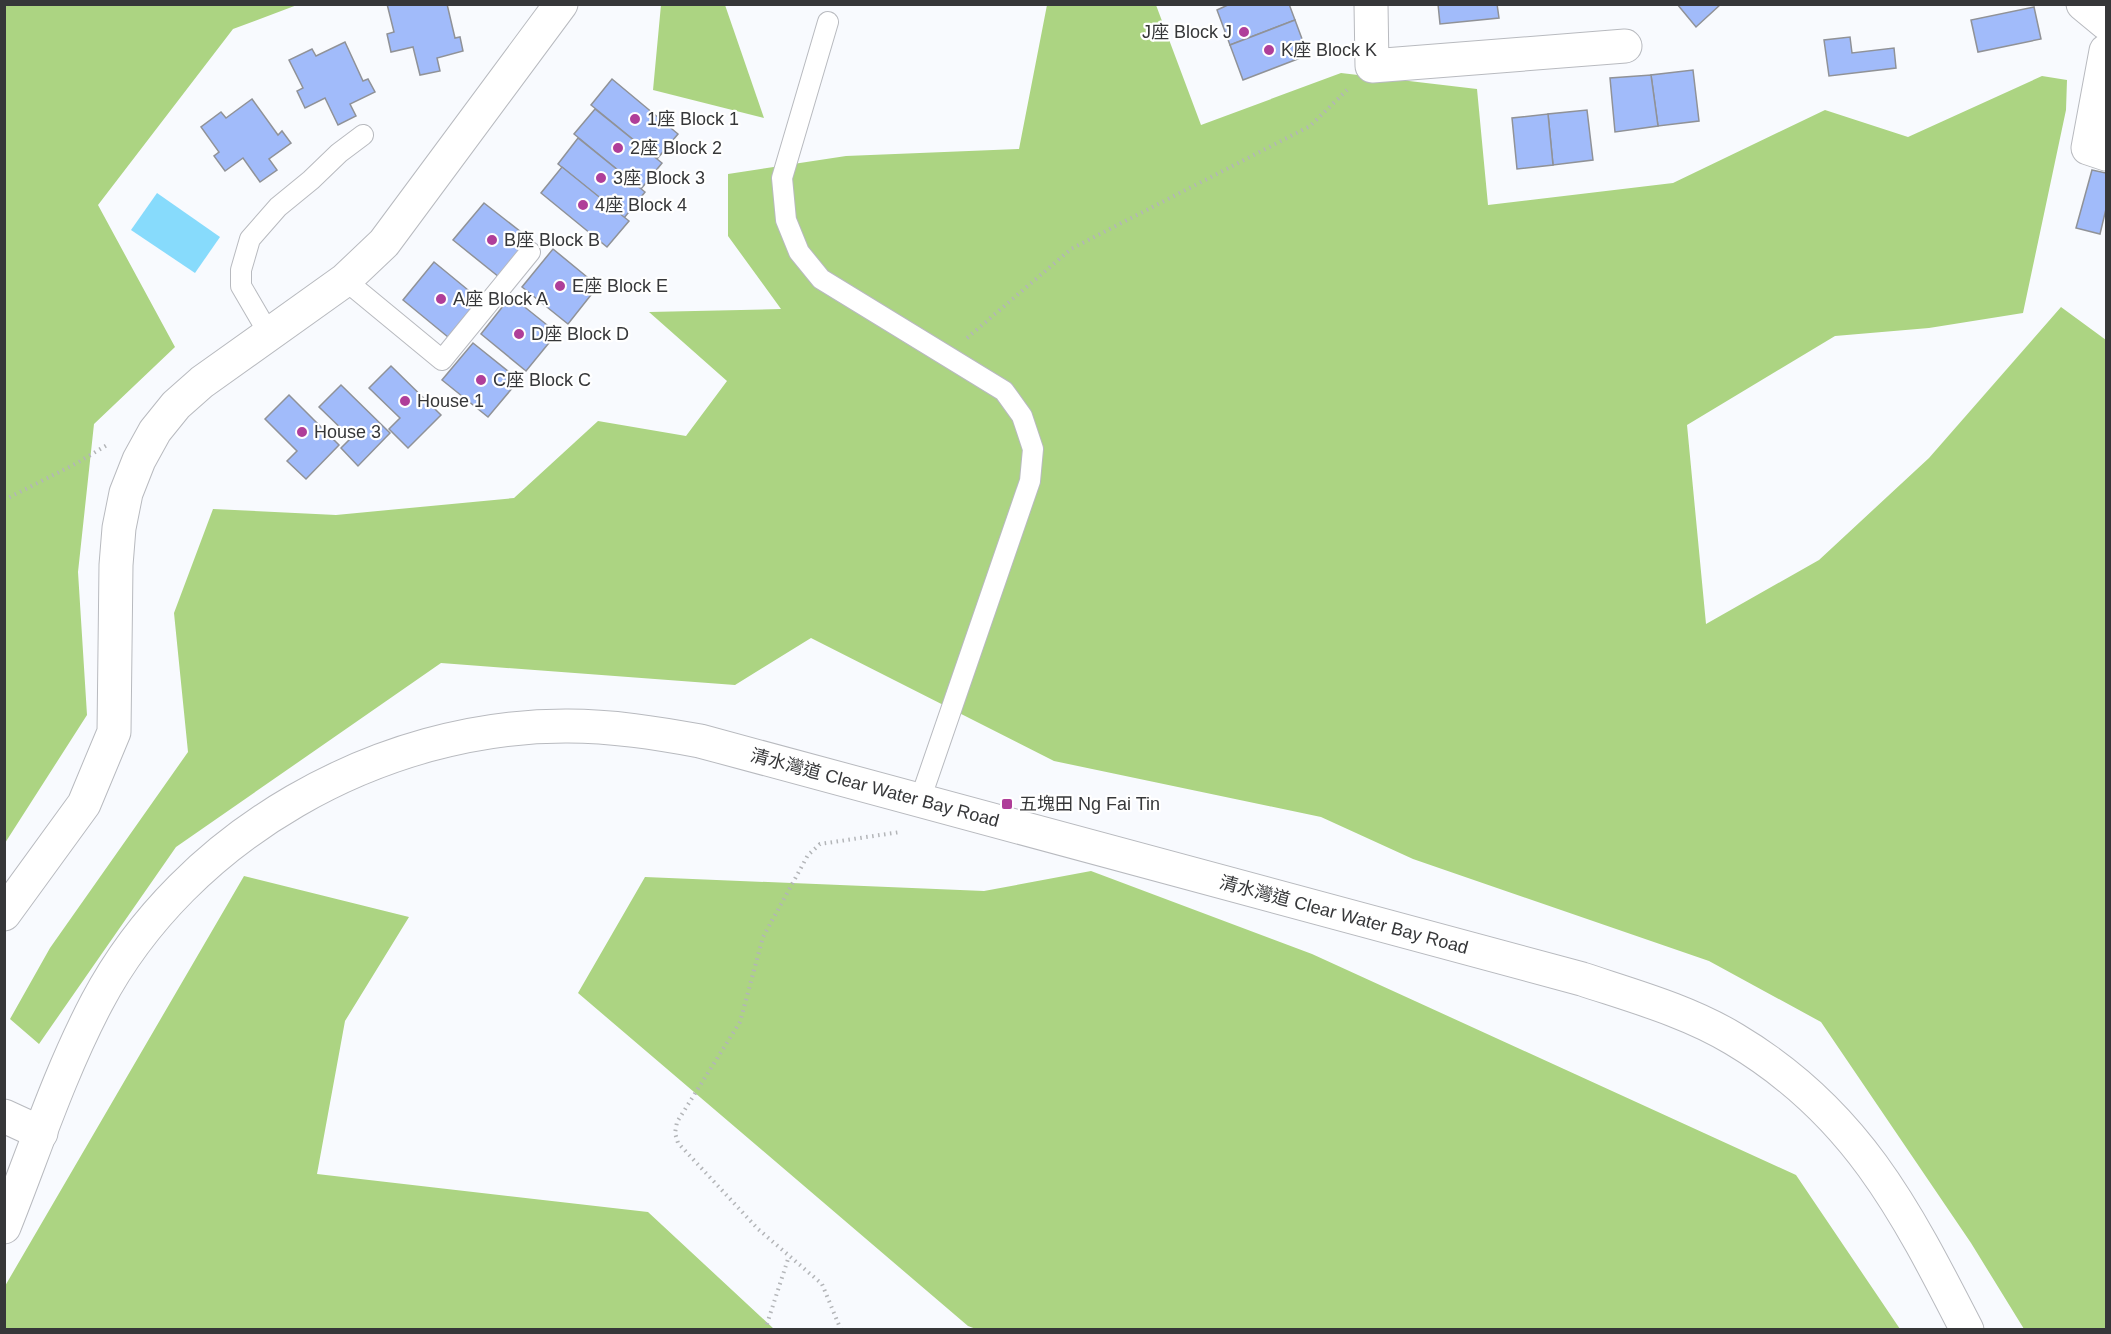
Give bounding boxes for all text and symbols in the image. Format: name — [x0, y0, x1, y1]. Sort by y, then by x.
place label: J座 Block J — [1142, 22, 1232, 42]
marker: J座 Block J — [1237, 25, 1251, 39]
place label: K座 Block K — [1281, 40, 1377, 60]
marker: K座 Block K — [1262, 43, 1276, 57]
place label: 1座 Block 1 — [647, 109, 739, 129]
marker: 1座 Block 1 — [628, 112, 642, 126]
place label: 2座 Block 2 — [630, 138, 722, 158]
marker: 2座 Block 2 — [611, 141, 625, 155]
place label: 3座 Block 3 — [613, 168, 705, 188]
marker: 3座 Block 3 — [594, 171, 608, 185]
place label: 4座 Block 4 — [595, 195, 687, 215]
marker: 4座 Block 4 — [576, 198, 590, 212]
place label: B座 Block B — [504, 230, 600, 250]
marker: B座 Block B — [485, 233, 499, 247]
place label: E座 Block E — [572, 276, 668, 296]
marker: E座 Block E — [553, 279, 567, 293]
place label: A座 Block A — [453, 289, 548, 309]
marker: A座 Block A — [434, 292, 448, 306]
place label: D座 Block D — [531, 324, 629, 344]
marker: D座 Block D — [512, 327, 526, 341]
place label: C座 Block C — [493, 370, 591, 390]
marker: C座 Block C — [474, 373, 488, 387]
place label: House 1 — [417, 391, 484, 411]
marker: House 1 — [398, 394, 412, 408]
place label: House 3 — [314, 422, 381, 442]
marker: House 3 — [295, 425, 309, 439]
street label: 清水灣道 Clear Water Bay Road — [749, 745, 1001, 831]
place label: 五塊田 Ng Fai Tin — [1019, 794, 1160, 814]
marker: 五塊田 Ng Fai Tin — [1000, 797, 1014, 811]
street label: 清水灣道 Clear Water Bay Road — [1218, 872, 1470, 958]

